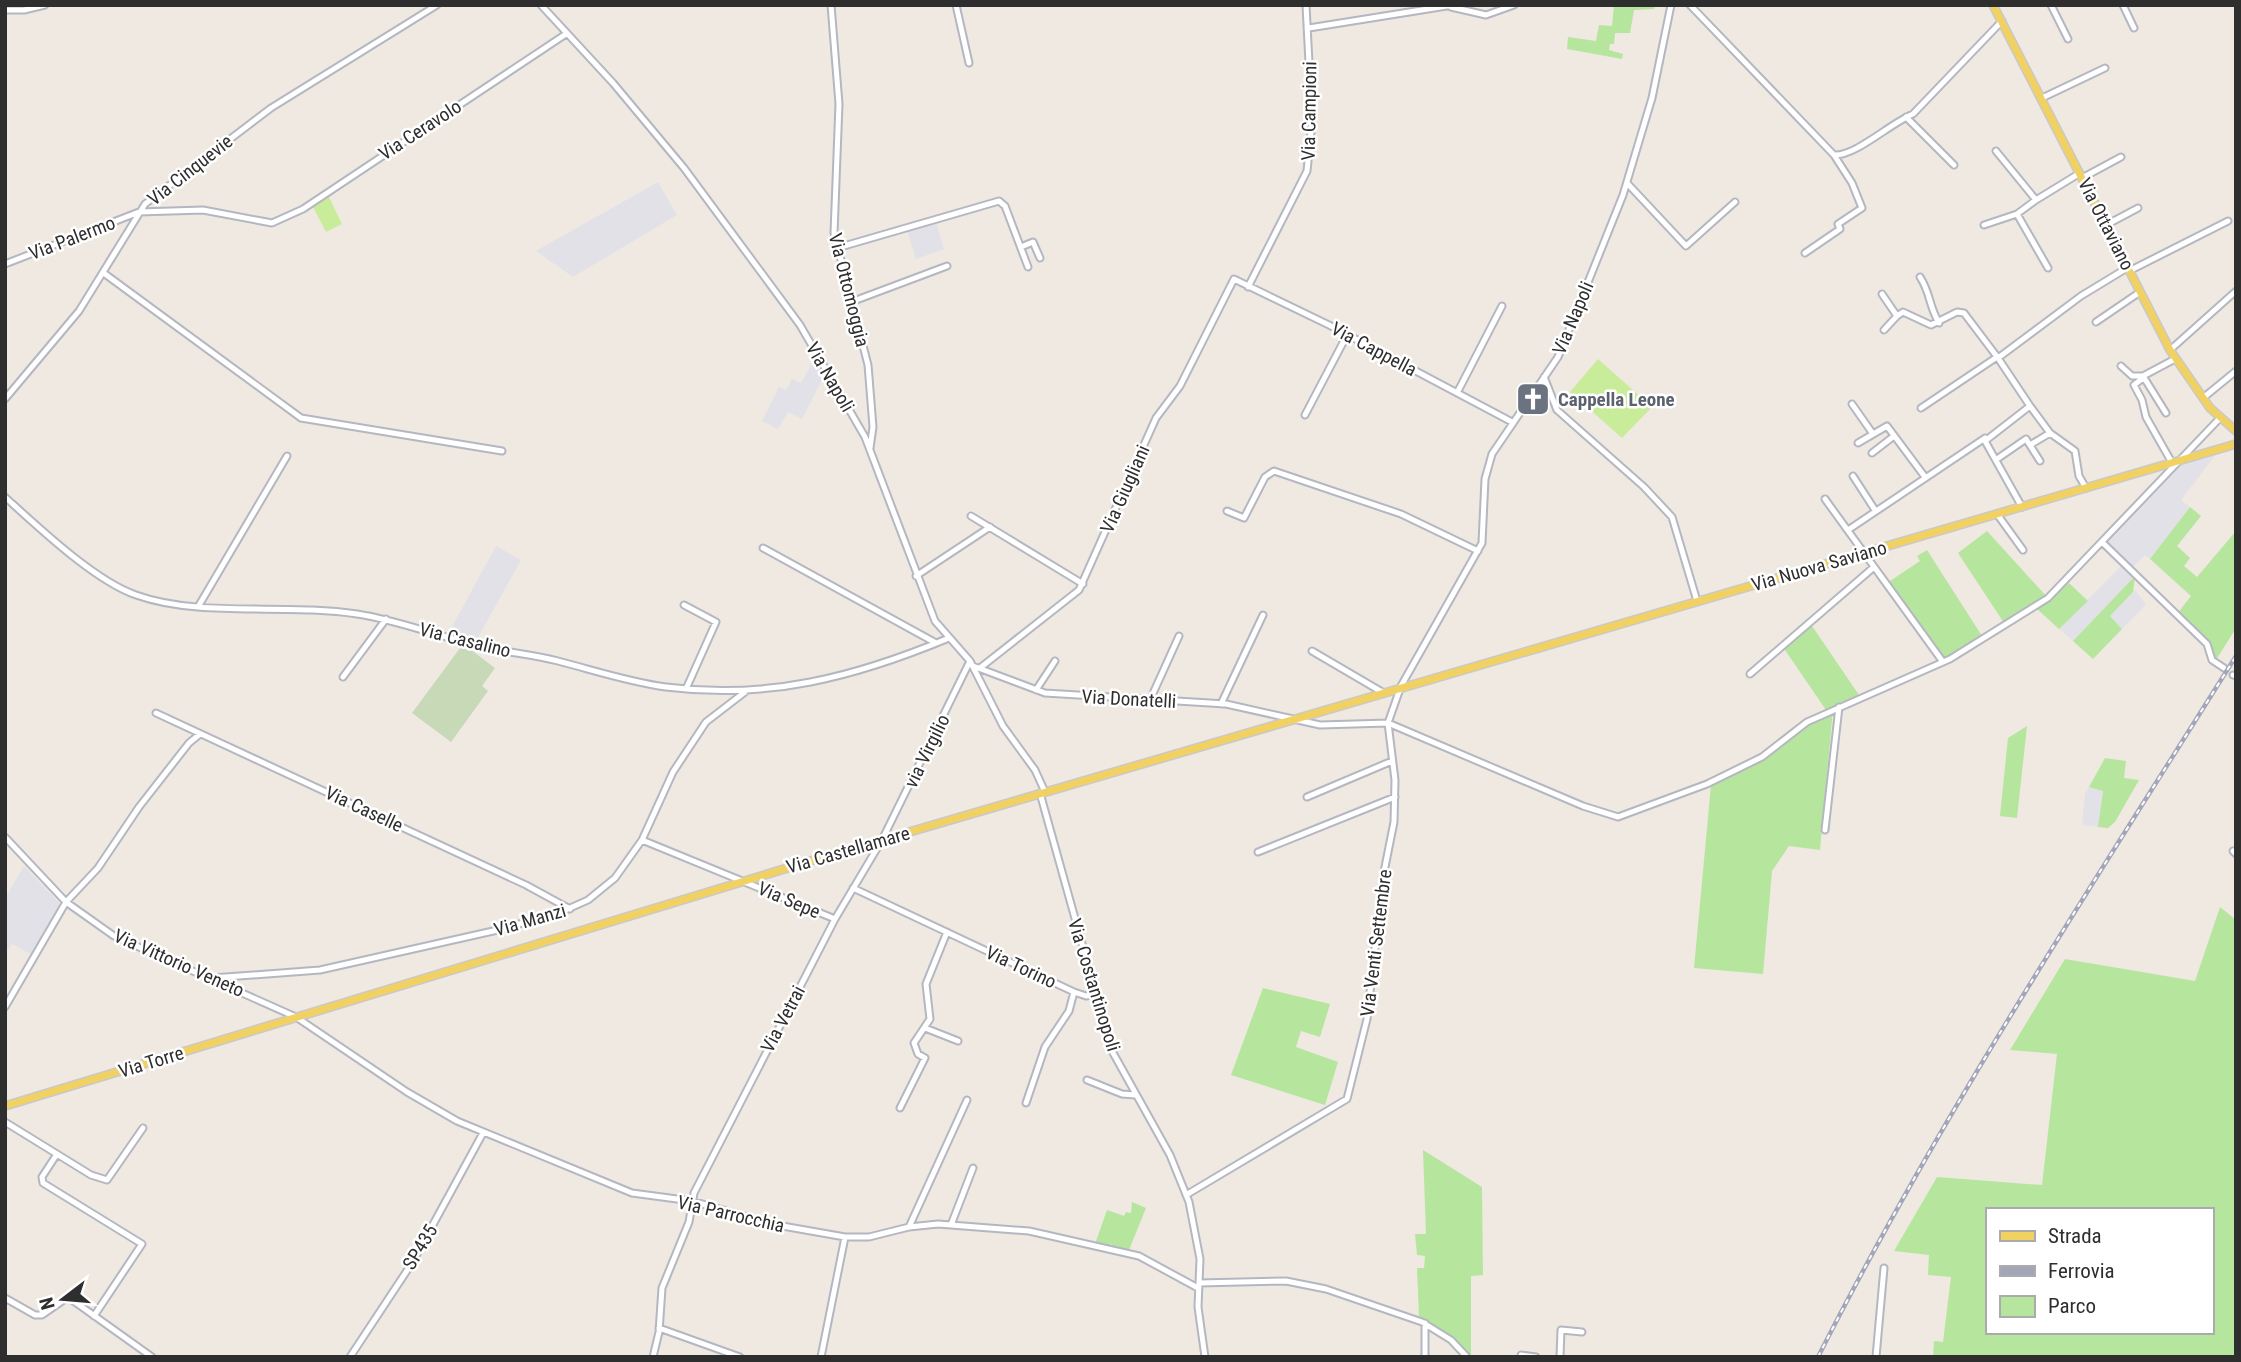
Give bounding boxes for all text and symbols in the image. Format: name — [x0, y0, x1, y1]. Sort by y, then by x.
street label: Via Campioni — [1297, 61, 1321, 161]
street label: Via Ceravolo — [374, 95, 466, 165]
street label: Via Cinquevie — [143, 130, 237, 210]
street label: Via Ottaviano — [2073, 174, 2139, 274]
street label: Via Palermo — [25, 211, 119, 265]
street label: Via Ottomoggia — [824, 231, 874, 349]
street label: Via Napoli — [1547, 278, 1599, 358]
street label: Via Cappella — [1327, 317, 1421, 381]
street label: Via Napoli — [801, 338, 859, 416]
church icon: Cappella Leone — [1514, 380, 1552, 418]
place label: Cappella Leone — [1558, 388, 1675, 411]
street label: Via Giugliani — [1095, 441, 1155, 537]
street label: Via Nuova Saviano — [1749, 536, 1889, 596]
street label: Via Casalino — [417, 618, 513, 662]
street label: Via Donatelli — [1081, 685, 1177, 713]
street label: via Virgilio — [899, 711, 955, 791]
street label: Via Caselle — [321, 781, 407, 837]
street label: Via Castellamare — [784, 821, 912, 879]
street label: Via Venti Settembre — [1356, 868, 1396, 1018]
street label: Via Sepe — [754, 877, 824, 923]
street label: Via Manzi — [491, 899, 569, 941]
street label: Via Costantinopoli — [1063, 916, 1125, 1054]
street label: Via Vittorio Veneto — [110, 924, 248, 1002]
street label: Via Torino — [982, 941, 1060, 993]
street label: Via Vetrai — [756, 982, 810, 1056]
street label: Via Torre — [116, 1041, 186, 1083]
street label: Via Parrocchia — [675, 1191, 787, 1237]
legend — [1986, 1208, 2213, 1334]
street label: SP435 — [398, 1220, 442, 1274]
text: Strada — [2048, 1224, 2102, 1248]
text: Ferrovia — [2048, 1259, 2115, 1283]
north arrow — [28, 1264, 98, 1334]
text: Parco — [2048, 1294, 2096, 1318]
text: N — [34, 1295, 60, 1312]

